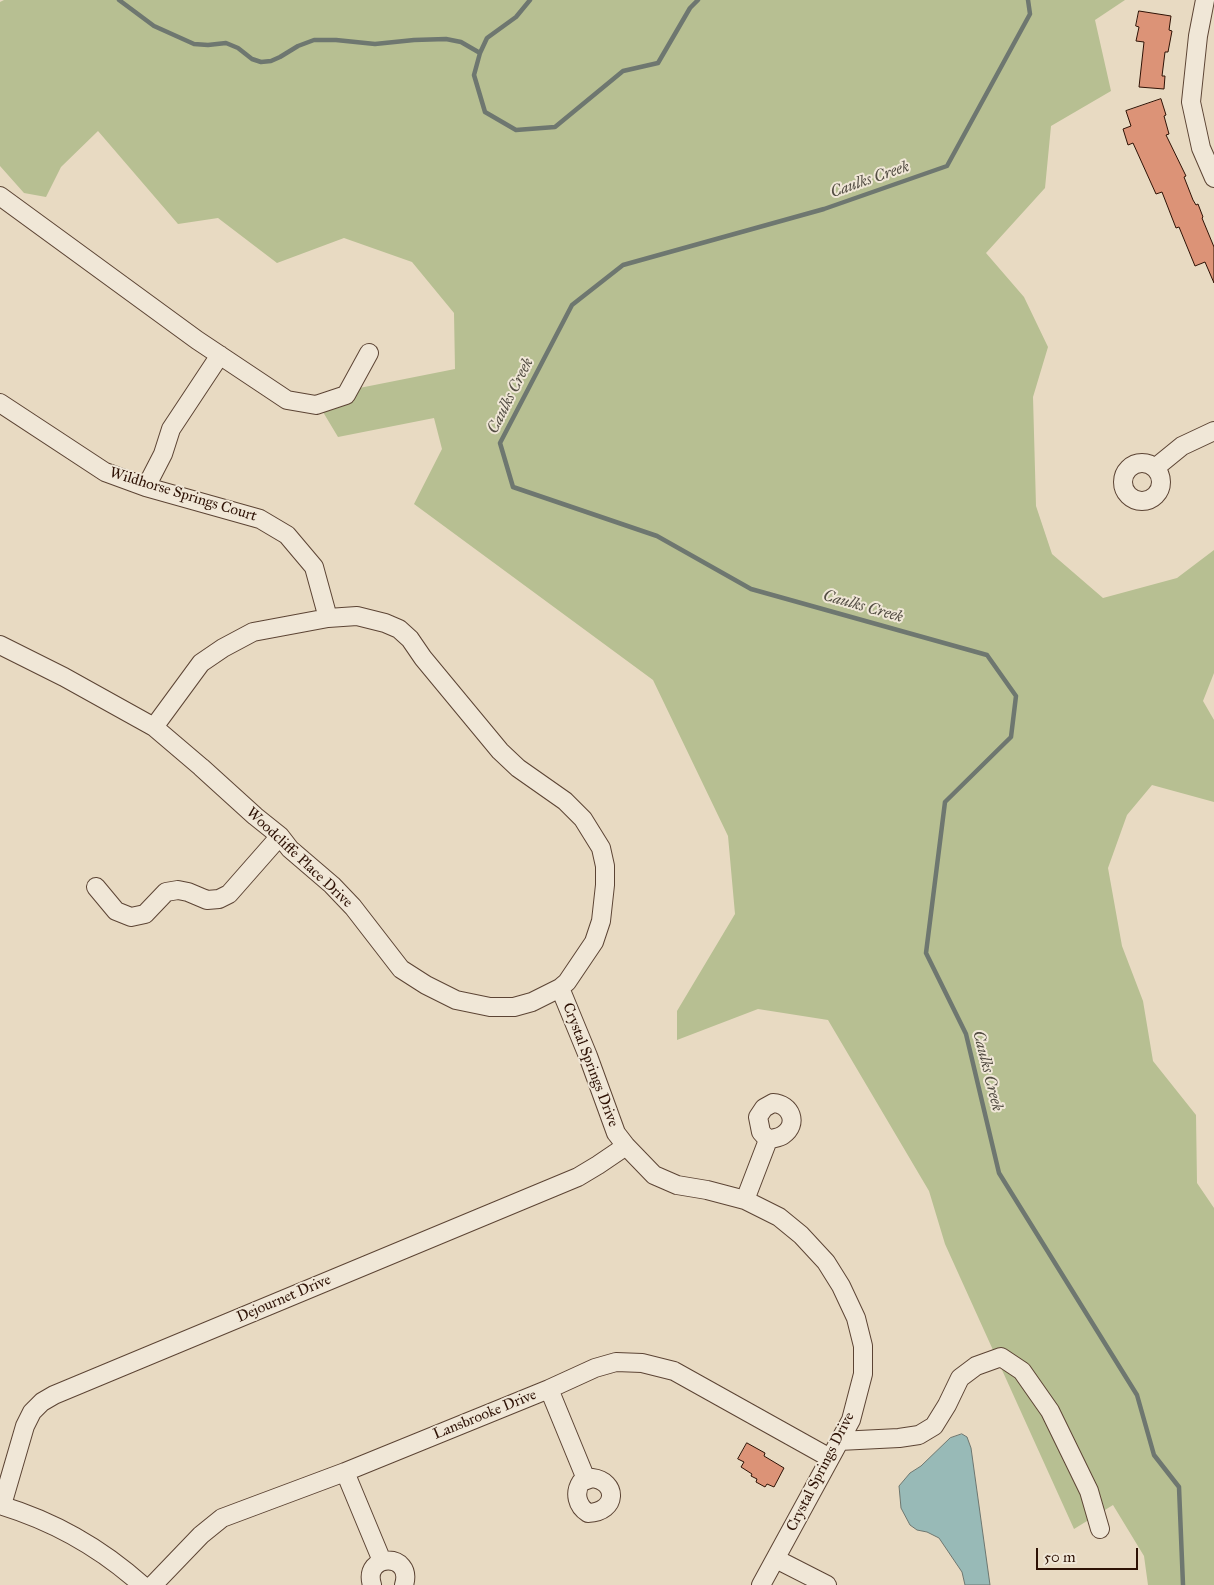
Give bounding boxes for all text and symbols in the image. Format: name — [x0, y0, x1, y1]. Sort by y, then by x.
water label: Caulks Creek — [828, 158, 912, 202]
water label: Caulks Creek — [484, 355, 538, 437]
street label: Wildhorse Springs Court — [107, 464, 259, 526]
water label: Caulks Creek — [821, 586, 905, 628]
street label: Woodcliffe Place Drive — [242, 804, 356, 912]
street label: Crystal Springs Drive — [558, 1000, 622, 1130]
water label: Caulks Creek — [968, 1029, 1006, 1113]
street label: Dejournet Drive — [234, 1271, 334, 1327]
street label: Lansbrooke Drive — [431, 1386, 539, 1444]
street label: Crystal Springs Drive — [783, 1409, 859, 1535]
scale bar — [1039, 1538, 1142, 1570]
text: 50 m — [1044, 1548, 1076, 1566]

